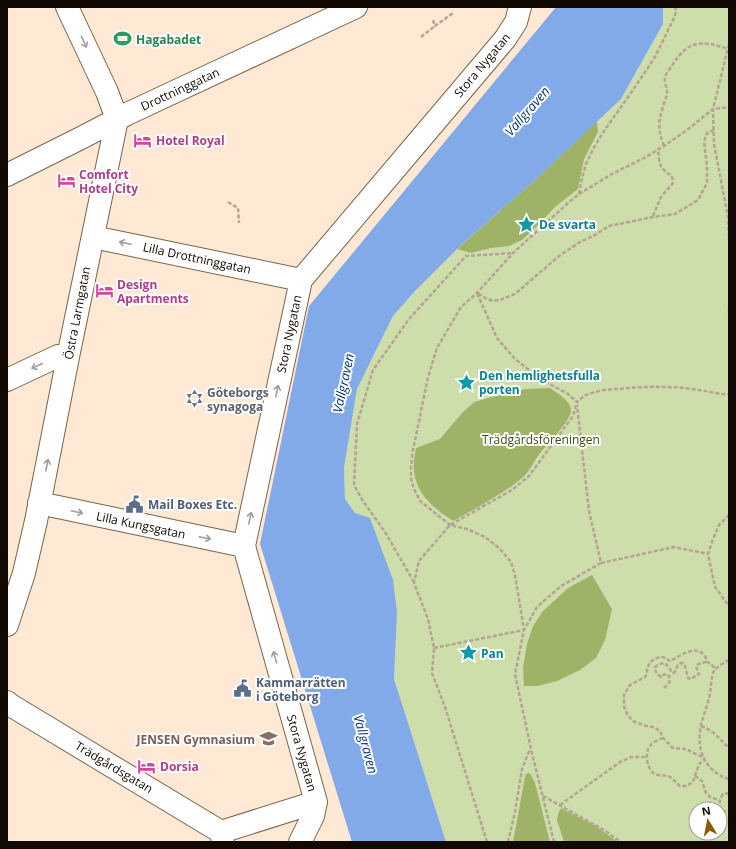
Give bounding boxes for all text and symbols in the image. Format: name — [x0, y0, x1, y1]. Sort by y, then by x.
sports icon: Hagabadet — [113, 29, 133, 49]
street label: Stora Nygatan — [450, 29, 514, 101]
place label: Hagabadet — [136, 31, 201, 48]
one-way arrow — [81, 36, 88, 48]
street label: Drottninggatan — [138, 63, 222, 115]
water label: Vallgraven — [500, 82, 554, 140]
hotel icon: Hotel Royal — [133, 130, 153, 150]
place label: Hotel Royal — [156, 132, 225, 149]
place label: Comfort Hotel City — [79, 166, 138, 197]
hotel icon: Comfort Hotel City — [56, 171, 76, 191]
place icon: De svarta — [516, 214, 536, 234]
place label: De svarta — [539, 216, 596, 233]
street label: Lilla Drottninggatan — [141, 238, 253, 278]
one-way arrow — [119, 239, 132, 247]
street label: Östra Larmgatan — [60, 265, 94, 361]
place label: Design Apartments — [117, 276, 189, 307]
hotel icon: Design Apartments — [94, 281, 114, 301]
street label: Stora Nygatan — [272, 293, 306, 375]
water label: Vallgraven — [328, 352, 358, 414]
one-way arrow — [31, 363, 43, 370]
place label: Den hemlighetsfulla porten — [479, 367, 600, 398]
place icon: Den hemlighetsfulla porten — [456, 372, 476, 392]
place label: Göteborgs synagoga — [207, 384, 269, 415]
one-way arrow — [273, 385, 281, 398]
synagogue icon: Göteborgs synagoga — [184, 389, 204, 409]
park label: Trädgårdsföreningen — [482, 431, 600, 448]
one-way arrow — [43, 459, 51, 472]
public building icon: Mail Boxes Etc. — [125, 494, 145, 514]
place label: Mail Boxes Etc. — [148, 496, 237, 513]
street label: Lilla Kungsgatan — [95, 507, 187, 543]
one-way arrow — [71, 508, 84, 516]
one-way arrow — [246, 512, 254, 525]
one-way arrow — [198, 535, 211, 543]
place icon: Pan — [458, 643, 478, 663]
place label: Pan — [481, 645, 504, 662]
one-way arrow — [271, 651, 278, 664]
place label: Kammarrätten i Göteborg — [256, 674, 346, 705]
public building icon: Kammarrätten i Göteborg — [233, 679, 253, 699]
street label: Stora Nygatan — [283, 713, 321, 793]
water label: Vallgraven — [350, 713, 382, 775]
school or university icon: JENSEN Gymnasium — [258, 729, 278, 749]
place label: JENSEN Gymnasium — [136, 731, 255, 748]
street label: Trädgårdsgatan — [72, 737, 156, 797]
hotel icon: Dorsia — [137, 756, 157, 776]
place label: Dorsia — [160, 758, 199, 775]
north arrow — [688, 801, 728, 841]
text: N — [700, 802, 712, 819]

